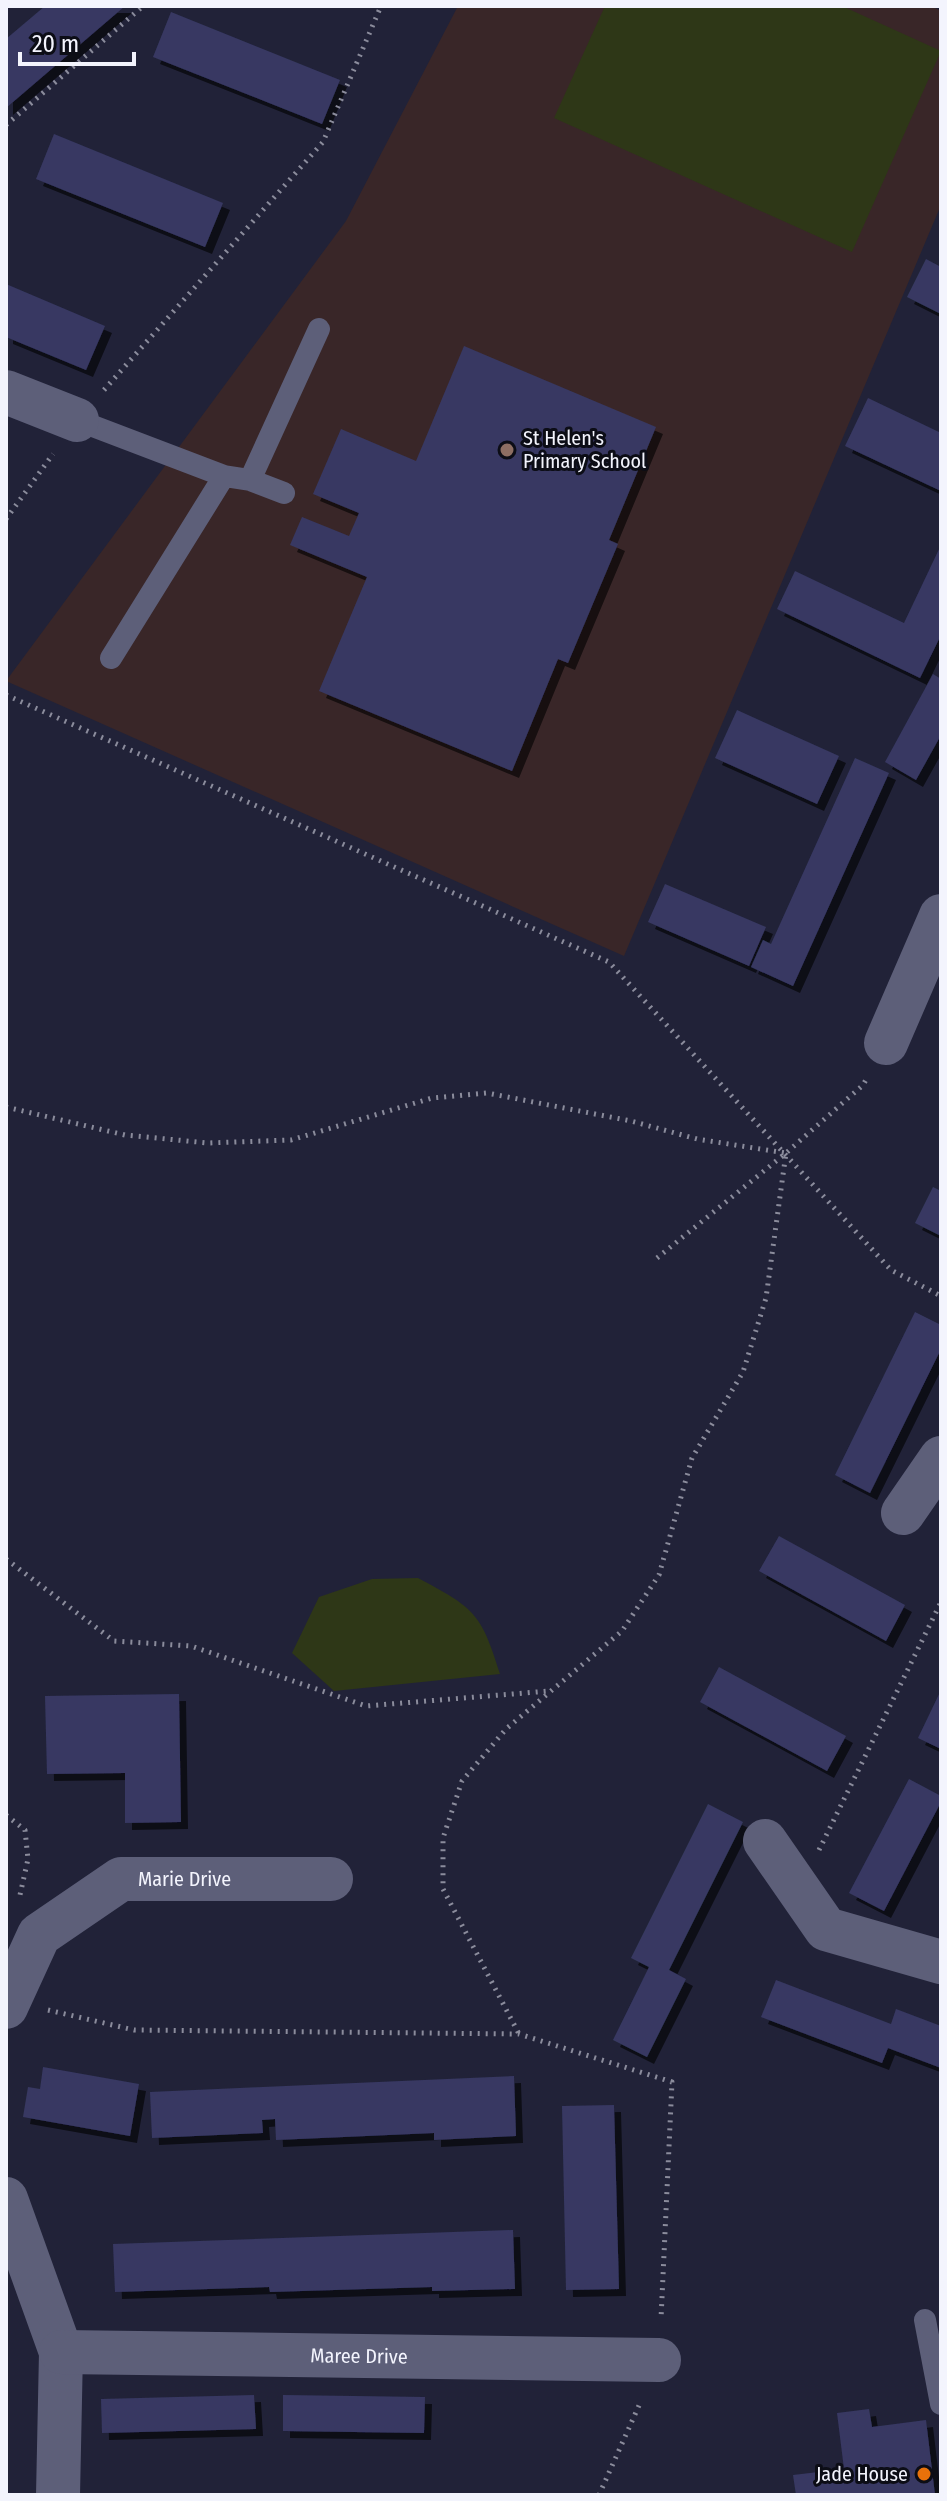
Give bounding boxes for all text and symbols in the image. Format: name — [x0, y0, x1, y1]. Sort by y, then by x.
scale bar — [20, 16, 134, 66]
text: 20 m — [32, 30, 79, 58]
place label: St Helen's Primary School — [523, 426, 646, 473]
marker: St Helen's Primary School — [498, 441, 516, 459]
street label: Marie Drive — [138, 1867, 231, 1891]
street label: Maree Drive — [310, 2343, 408, 2369]
place label: Jade House — [816, 2462, 908, 2486]
marker: Jade House — [915, 2465, 933, 2483]

